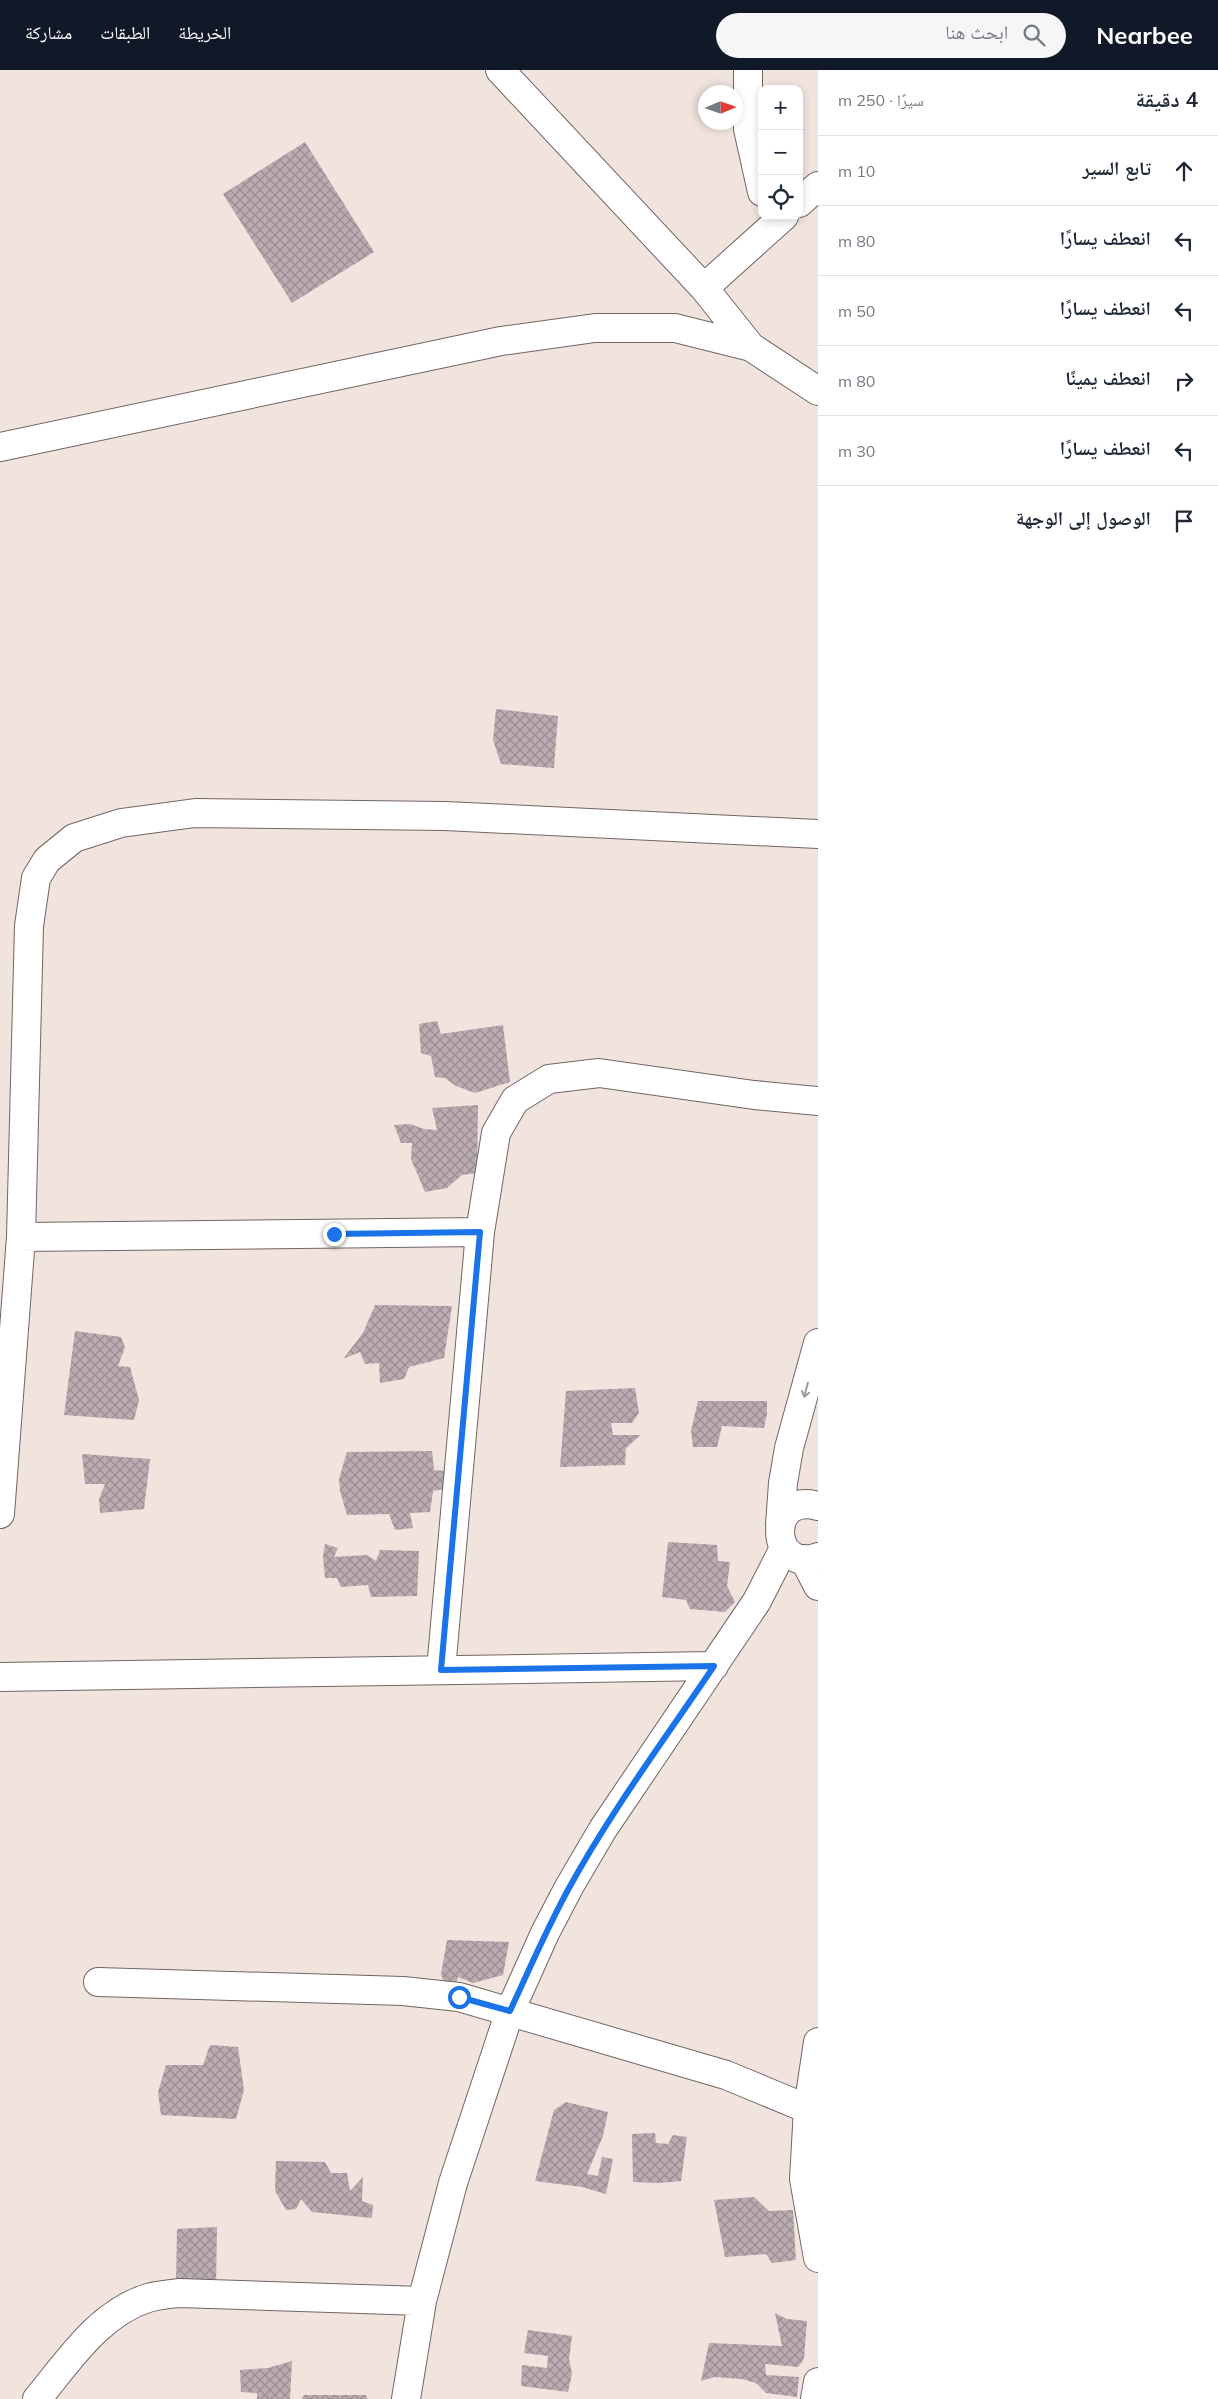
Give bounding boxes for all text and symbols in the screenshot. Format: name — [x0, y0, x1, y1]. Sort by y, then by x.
search box — [716, 13, 1066, 58]
text: ابحث هنا — [945, 20, 1008, 44]
text: Nearbee — [1096, 20, 1193, 50]
text: مشاركة — [25, 21, 72, 44]
text: الطبقات — [100, 21, 150, 44]
text: الخريطة — [178, 21, 231, 44]
icon: search — [1020, 21, 1048, 49]
north arrow — [698, 85, 743, 130]
map controls — [758, 85, 803, 220]
button: + — [758, 85, 803, 130]
text: 4 دقيقة — [1136, 86, 1198, 112]
text: سيرًا · 250 m — [838, 90, 924, 110]
button: − — [758, 130, 803, 175]
text: تابع السير — [1082, 156, 1151, 180]
icon: ahead — [1170, 157, 1198, 185]
text: 10 m — [838, 161, 875, 181]
button: locate — [758, 175, 803, 220]
text: انعطف يسارًا — [1060, 226, 1151, 250]
icon: left — [1170, 227, 1198, 255]
text: 80 m — [838, 231, 875, 251]
text: انعطف يسارًا — [1060, 296, 1151, 320]
icon: left — [1170, 297, 1198, 325]
text: 50 m — [838, 301, 875, 321]
text: انعطف يمينًا — [1065, 366, 1151, 390]
icon: right — [1170, 367, 1198, 395]
text: 80 m — [838, 371, 875, 391]
text: انعطف يسارًا — [1060, 436, 1151, 460]
icon: left — [1170, 437, 1198, 465]
text: 30 m — [838, 441, 875, 461]
text: الوصول إلى الوجهة — [1016, 506, 1151, 530]
icon: arrive — [1170, 507, 1198, 535]
route end — [323, 1223, 346, 1246]
one-way arrow — [801, 1381, 810, 1397]
route start — [448, 1986, 471, 2009]

